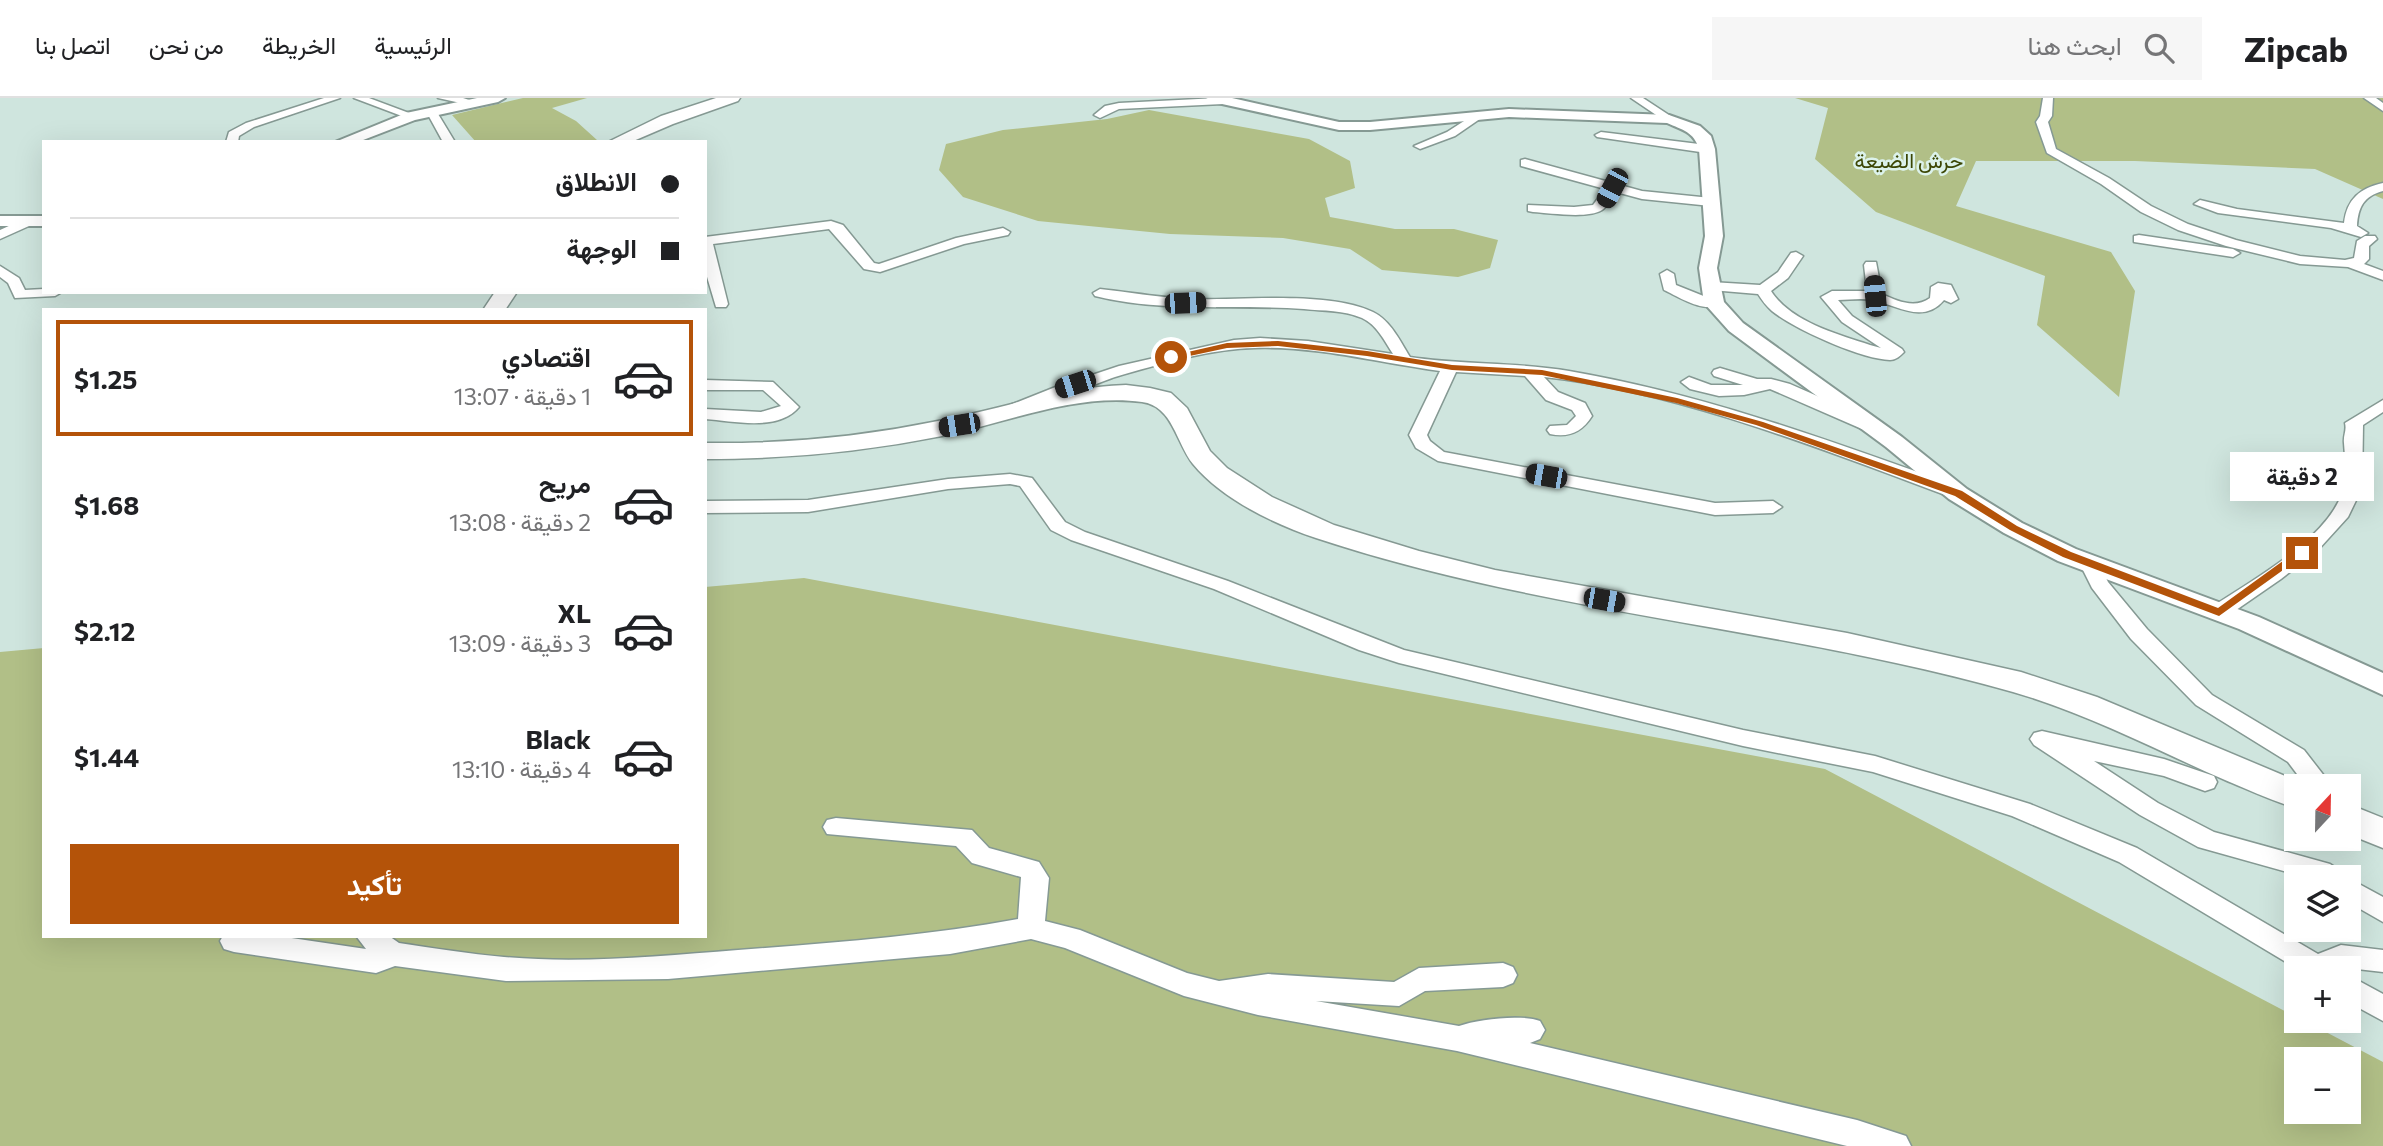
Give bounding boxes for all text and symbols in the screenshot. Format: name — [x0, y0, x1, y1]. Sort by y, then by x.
search box — [1712, 17, 2202, 80]
text: Zipcab — [2244, 28, 2348, 69]
text: ابحث هنا — [2027, 29, 2122, 60]
icon: search — [2140, 29, 2178, 67]
text: اتصل بنا — [35, 30, 111, 59]
text: من نحن — [149, 30, 224, 59]
text: الخريطة — [262, 30, 336, 59]
text: الرئيسية — [374, 30, 452, 59]
park label: حرش الضيعة — [1855, 147, 1963, 174]
text: الانطلاق — [555, 165, 637, 196]
car — [1593, 165, 1632, 211]
text: الوجهة — [566, 232, 637, 263]
car — [1863, 274, 1888, 318]
car — [1164, 292, 1207, 314]
text: اقتصادي — [502, 341, 591, 372]
route start — [1155, 341, 1187, 373]
icon: car — [612, 347, 675, 410]
text: $1.25 — [74, 363, 138, 394]
car — [1052, 368, 1099, 400]
text: 1 دقيقة · 13:07 — [454, 382, 591, 410]
car — [937, 411, 982, 439]
callout: 2 دقيقة — [2230, 452, 2374, 500]
car — [1524, 462, 1569, 490]
text: 2 دقيقة — [2266, 462, 2338, 490]
text: مريح — [539, 467, 591, 498]
icon: car — [612, 473, 675, 536]
text: $1.68 — [74, 489, 139, 520]
text: 2 دقيقة · 13:08 — [449, 508, 591, 536]
route end — [2286, 537, 2318, 569]
car — [1582, 586, 1627, 614]
text: XL — [557, 597, 591, 628]
icon: car — [612, 599, 675, 662]
text: $2.12 — [74, 615, 135, 646]
text: 3 دقيقة · 13:09 — [449, 629, 591, 657]
text: Black — [525, 723, 591, 754]
icon: car — [612, 725, 675, 788]
text: $1.44 — [74, 741, 139, 772]
text: 4 دقيقة · 13:10 — [452, 755, 591, 783]
north arrow — [2284, 774, 2361, 850]
map controls — [2284, 774, 2361, 1124]
button: تأكيد — [70, 844, 679, 924]
button: layers — [2284, 865, 2361, 942]
button: + — [2284, 956, 2361, 1033]
button: − — [2284, 1047, 2361, 1124]

